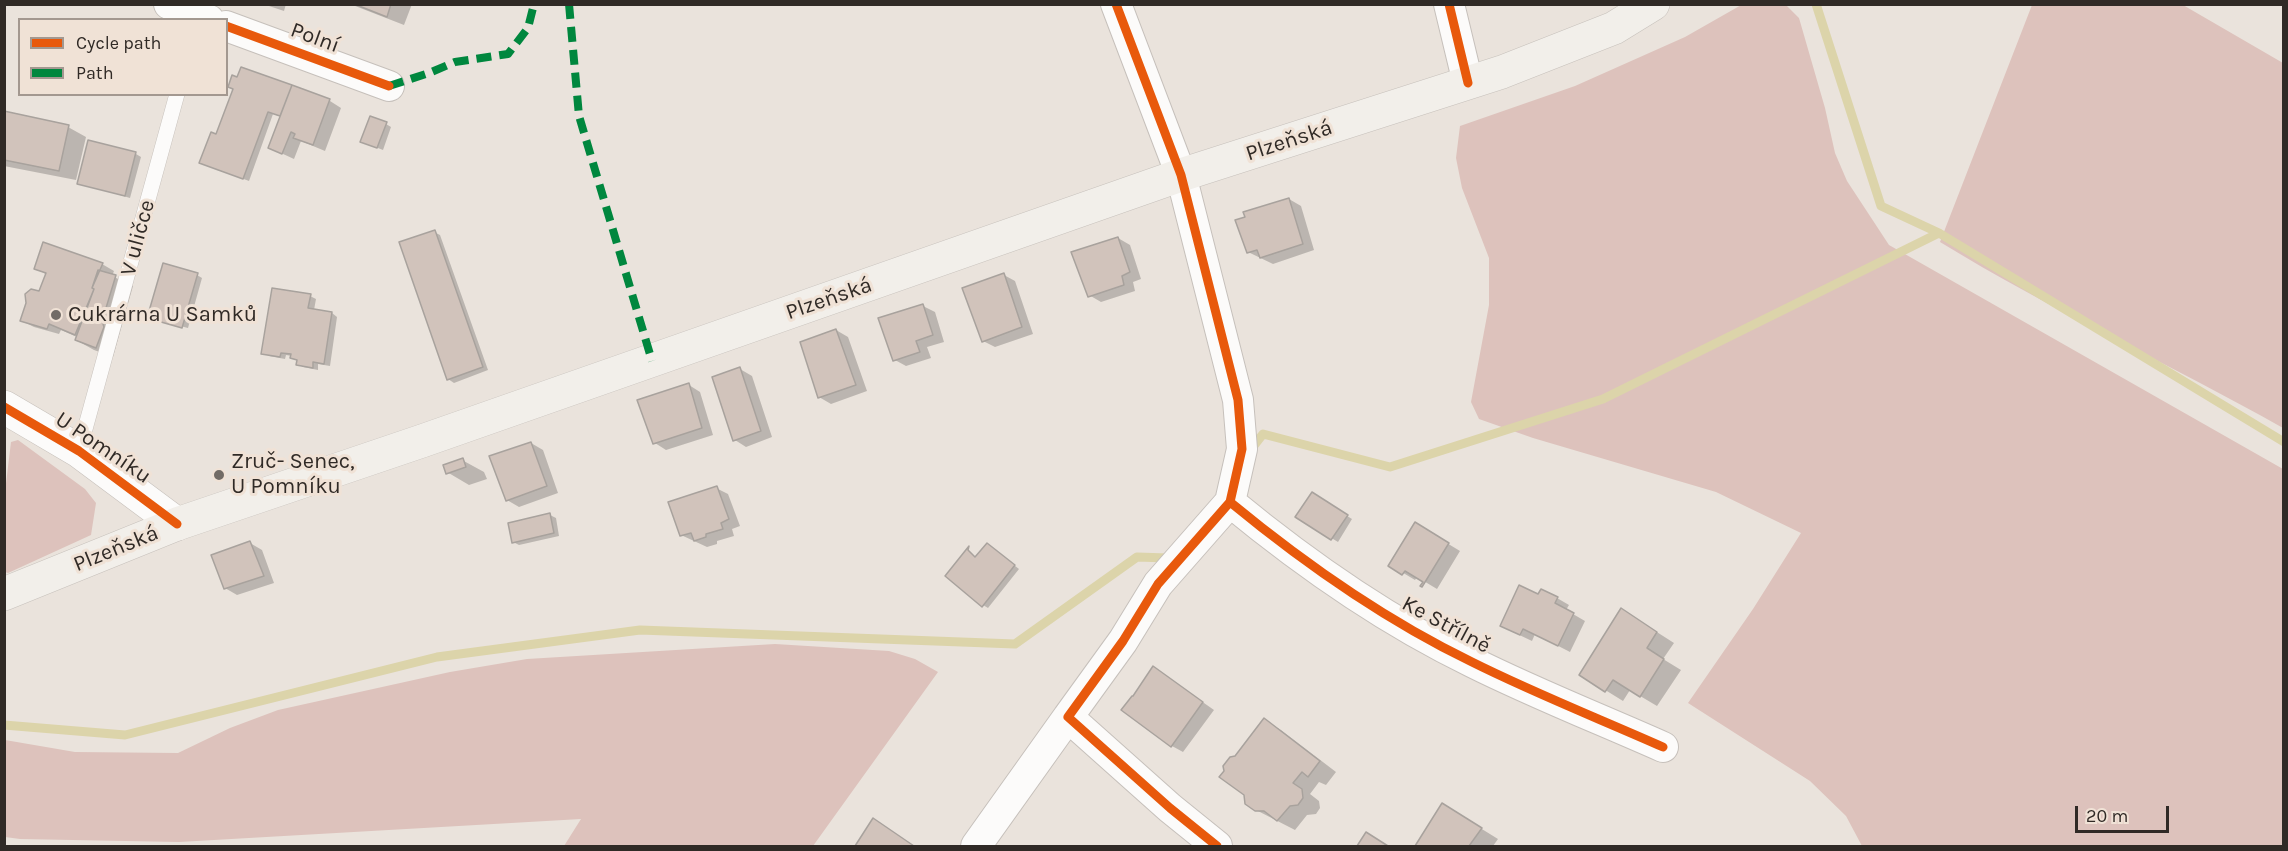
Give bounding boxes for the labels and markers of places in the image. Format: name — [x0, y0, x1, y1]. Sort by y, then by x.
place label: Cukrárna U Samků — [68, 302, 257, 328]
marker: Cukrárna U Samků — [49, 308, 63, 322]
place label: Zruč- Senec, U Pomníku — [231, 449, 355, 500]
marker: Zruč- Senec, U Pomníku — [212, 468, 226, 482]

